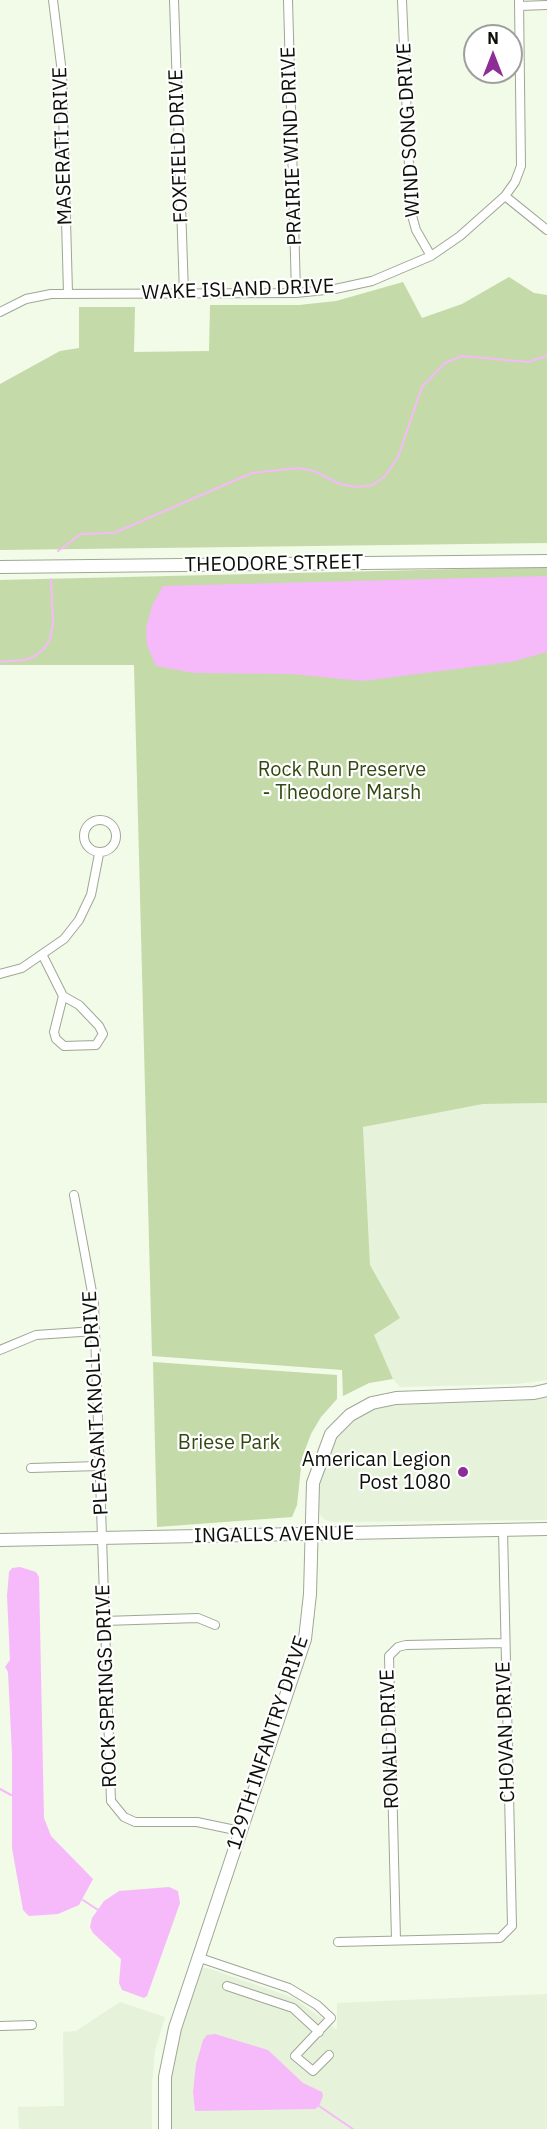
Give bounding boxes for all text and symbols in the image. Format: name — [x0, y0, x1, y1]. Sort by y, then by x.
north arrow — [463, 24, 523, 84]
text: N — [487, 28, 499, 48]
street label: WIND SONG DRIVE — [392, 42, 426, 218]
street label: PRAIRIE WIND DRIVE — [277, 46, 307, 246]
street label: MASERATI DRIVE — [48, 66, 78, 226]
street label: FOXFIELD DRIVE — [164, 69, 194, 223]
street label: WAKE ISLAND DRIVE — [141, 275, 335, 305]
street label: THEODORE STREET — [185, 550, 363, 578]
park label: Rock Run Preserve - Theodore Marsh — [258, 758, 426, 805]
street label: PLEASANT KNOLL DRIVE — [78, 1290, 114, 1516]
park label: Briese Park — [178, 1431, 280, 1455]
place label: American Legion Post 1080 — [302, 1448, 451, 1495]
marker: American Legion Post 1080 — [456, 1465, 470, 1479]
street label: INGALLS AVENUE — [194, 1522, 354, 1548]
street label: ROCK SPRINGS DRIVE — [91, 1584, 123, 1788]
street label: 129TH INFANTRY DRIVE — [222, 1633, 314, 1853]
street label: CHOVAN DRIVE — [492, 1661, 520, 1803]
street label: RONALD DRIVE — [376, 1669, 404, 1809]

